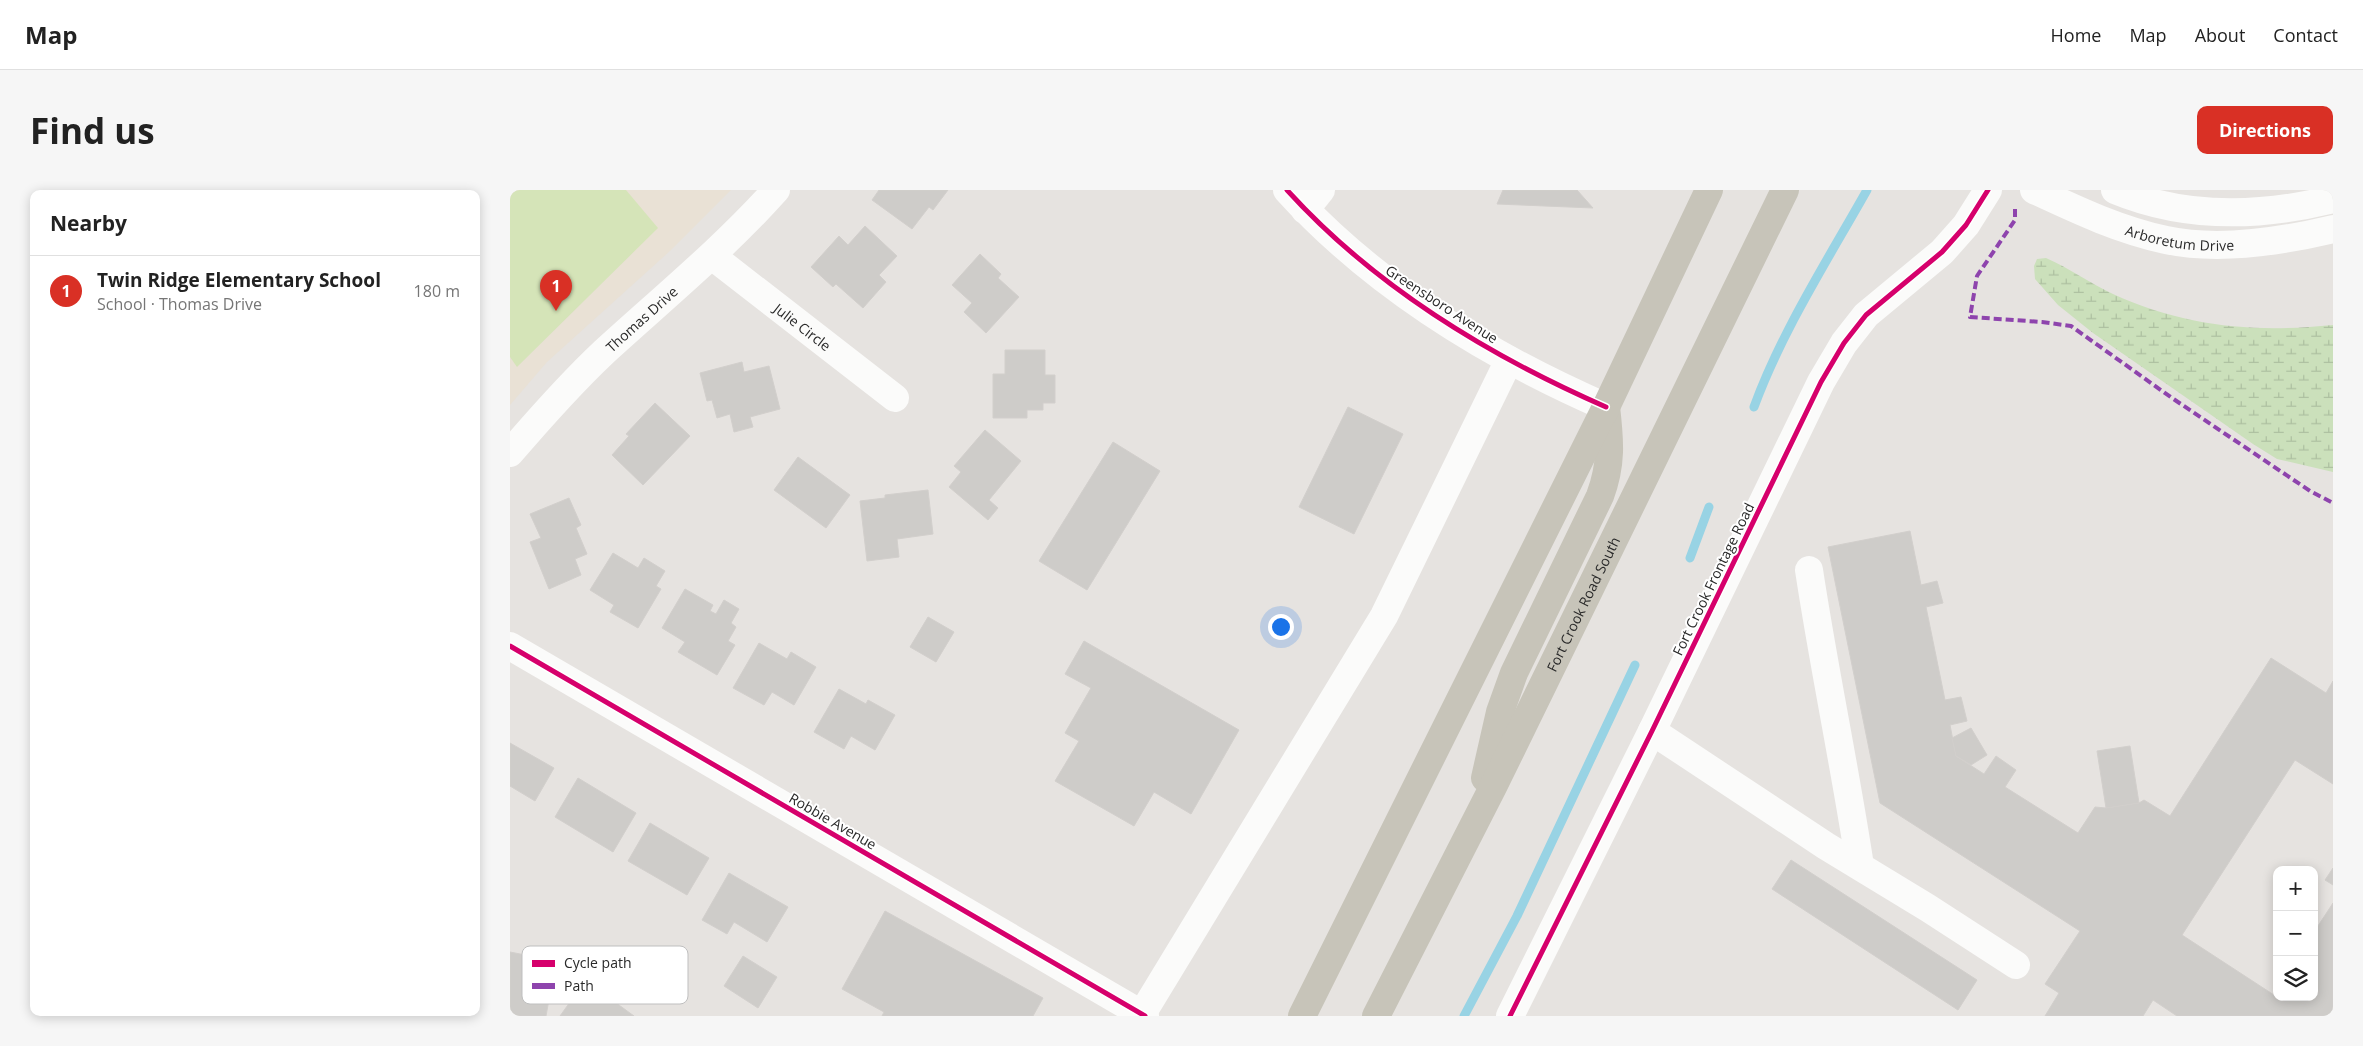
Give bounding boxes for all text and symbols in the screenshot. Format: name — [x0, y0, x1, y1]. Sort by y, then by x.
text: Map — [25, 18, 77, 51]
text: Home — [2051, 23, 2101, 47]
text: Map — [2129, 23, 2167, 47]
text: About — [2195, 23, 2245, 47]
text: Contact — [2273, 23, 2338, 47]
button: Directions — [2197, 106, 2333, 154]
text: Find us — [30, 107, 155, 154]
text: Nearby — [50, 209, 127, 237]
street label: Arboretum Drive — [2123, 220, 2235, 254]
street label: Greensboro Avenue — [1382, 261, 1502, 348]
text: Twin Ridge Elementary School — [97, 267, 381, 293]
pin: 1 — [540, 270, 572, 311]
text: 1 — [61, 280, 71, 302]
text: 180 m — [414, 280, 460, 302]
street label: Thomas Drive — [601, 281, 681, 356]
text: School · Thomas Drive — [97, 293, 262, 315]
street label: Julie Circle — [769, 297, 835, 355]
street label: Fort Crook Frontage Road — [1668, 500, 1758, 658]
street label: Fort Crook Road South — [1542, 533, 1624, 674]
your location — [1268, 614, 1294, 640]
street label: Robbie Avenue — [786, 788, 880, 854]
map controls — [2273, 866, 2318, 1001]
button: + — [2273, 866, 2318, 911]
button: − — [2273, 911, 2318, 956]
legend — [522, 946, 688, 1004]
text: Cycle path — [564, 953, 632, 972]
button: layers — [2273, 956, 2318, 1001]
text: Path — [564, 976, 594, 995]

